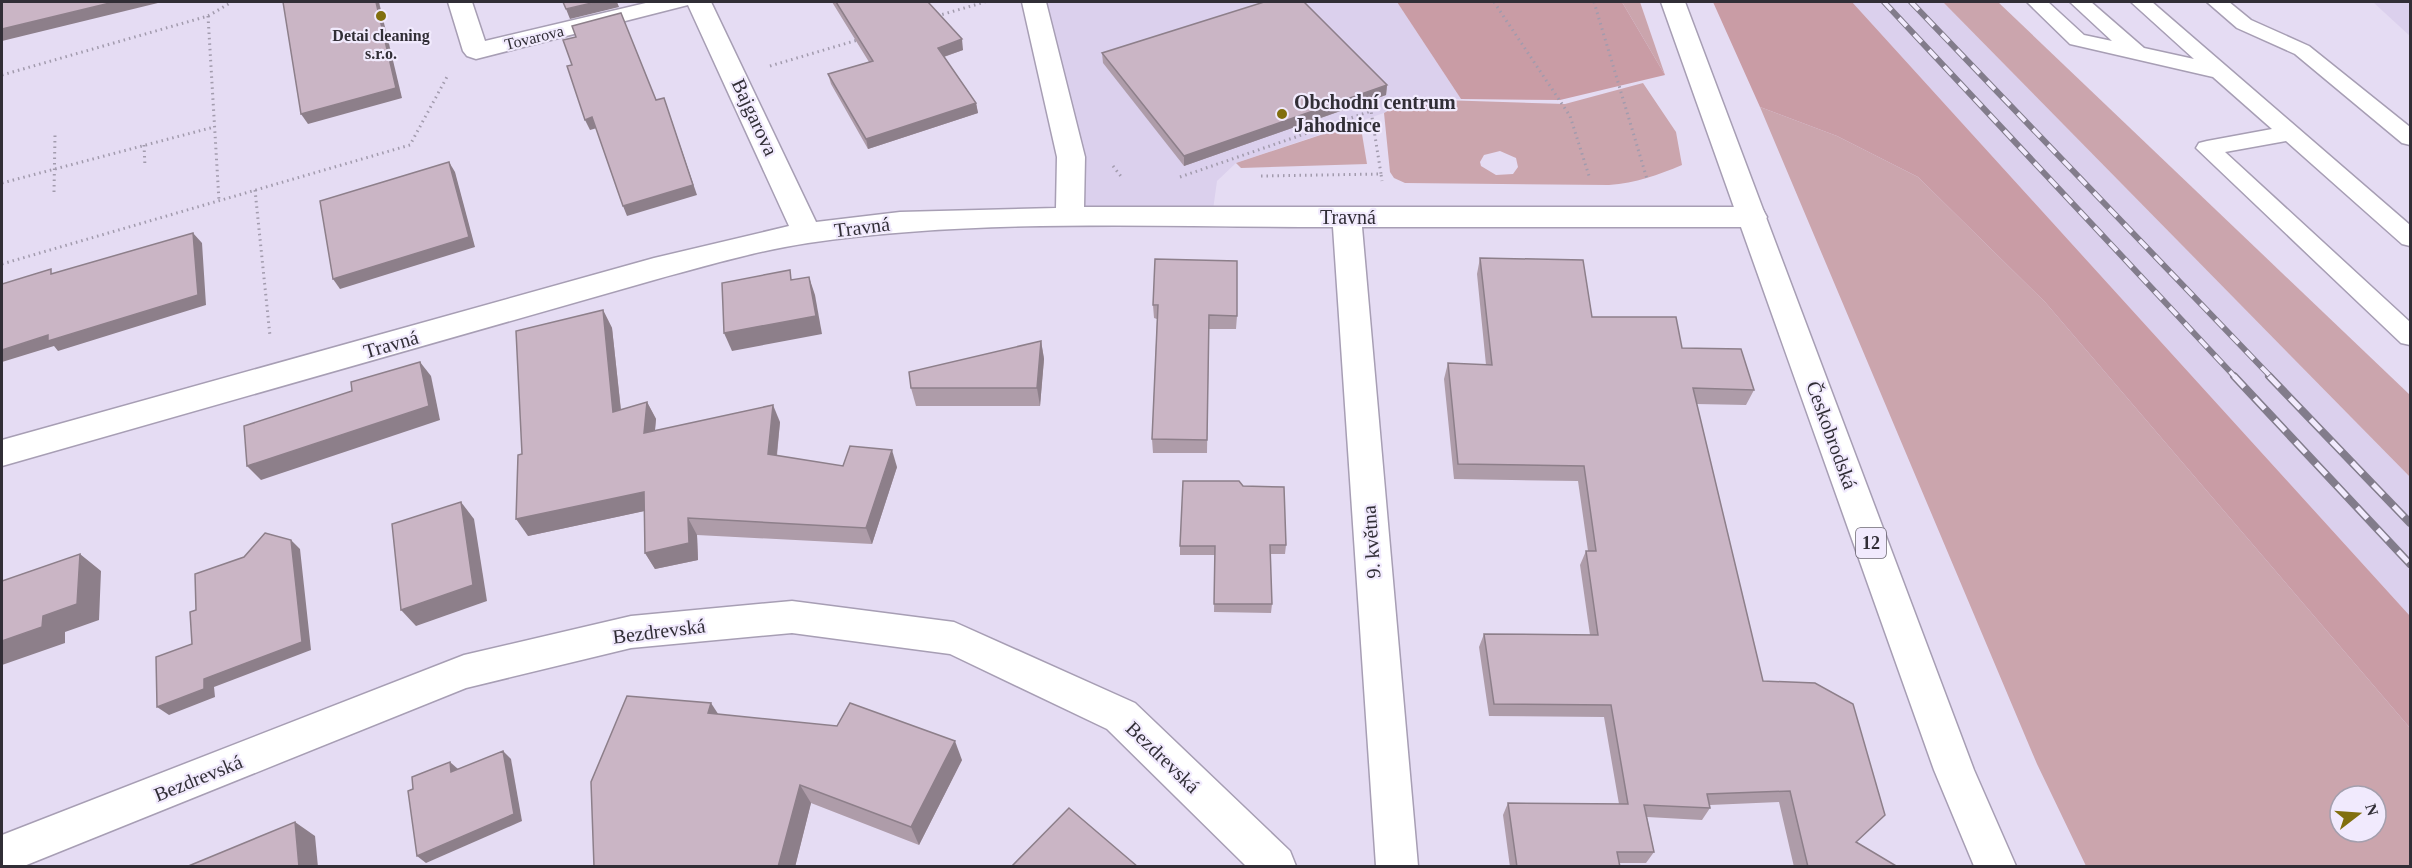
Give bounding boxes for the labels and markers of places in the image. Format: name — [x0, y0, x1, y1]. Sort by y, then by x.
marker: Detai cleaning s.r.o. — [374, 9, 388, 23]
place label: Detai cleaning s.r.o. — [332, 27, 430, 62]
place label: Obchodní centrum Jahodnice — [1294, 91, 1456, 136]
marker: Obchodní centrum Jahodnice — [1275, 107, 1289, 121]

